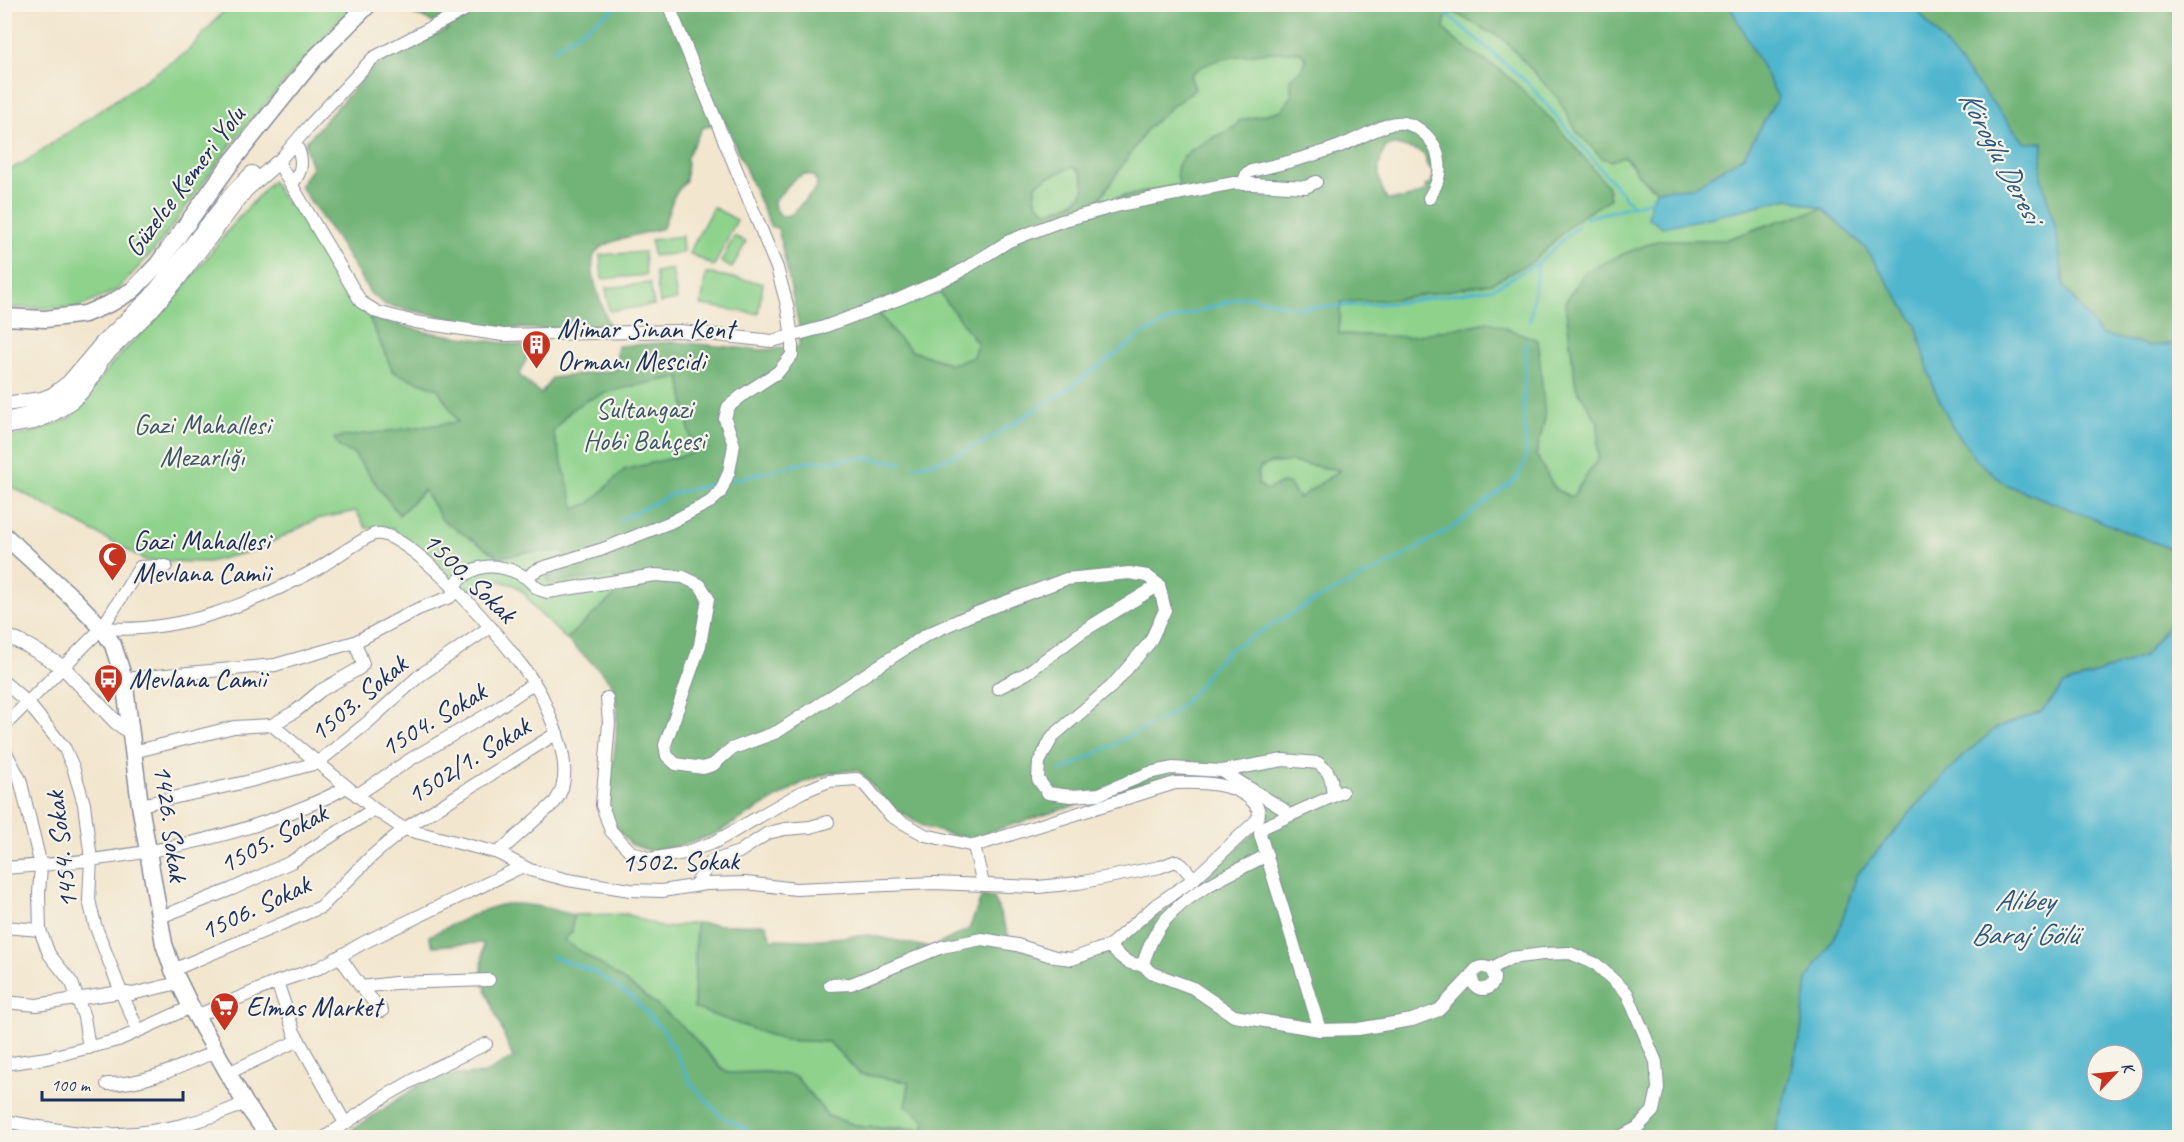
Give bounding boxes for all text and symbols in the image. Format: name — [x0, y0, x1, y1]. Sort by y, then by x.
water label: Köroğlu Deresi — [1950, 83, 2055, 235]
street label: Güzelce Kemeri Yolu — [116, 97, 253, 263]
place label: Mimar Sinan Kent Ormanı Mescidi — [557, 311, 738, 378]
building icon: Mimar Sinan Kent Ormanı Mescidi — [520, 328, 552, 370]
park label: Sultangazi Hobi Bahçesi — [583, 391, 709, 458]
park label: Gazi Mahallesi Mezarlığı — [134, 407, 274, 474]
place label: Gazi Mahallesi Mevlana Camii — [133, 523, 274, 590]
street label: 1500. Sokak — [416, 524, 526, 632]
mosque icon: Gazi Mahallesi Mevlana Camii — [96, 540, 128, 582]
street label: 1503. Sokak — [302, 646, 416, 749]
place label: Mevlana Camii — [129, 661, 270, 696]
bus stop icon: Mevlana Camii — [92, 662, 124, 704]
street label: 1504. Sokak — [374, 673, 494, 764]
street label: 1502/1. Sokak — [400, 707, 538, 812]
street label: 1426. Sokak — [145, 762, 197, 885]
street label: 1454. Sokak — [36, 788, 86, 910]
street label: 1505. Sokak — [213, 794, 335, 881]
street label: 1502. Sokak — [621, 842, 741, 880]
street label: 1506. Sokak — [194, 866, 317, 948]
water label: Alibey Baraj Gölü — [1971, 881, 2084, 953]
place label: Elmas Market — [246, 989, 385, 1024]
supermarket icon: Elmas Market — [209, 990, 241, 1032]
north arrow — [2085, 1043, 2145, 1103]
text: K — [2117, 1059, 2140, 1078]
scale bar — [42, 1064, 183, 1102]
text: 100 m — [51, 1074, 92, 1096]

